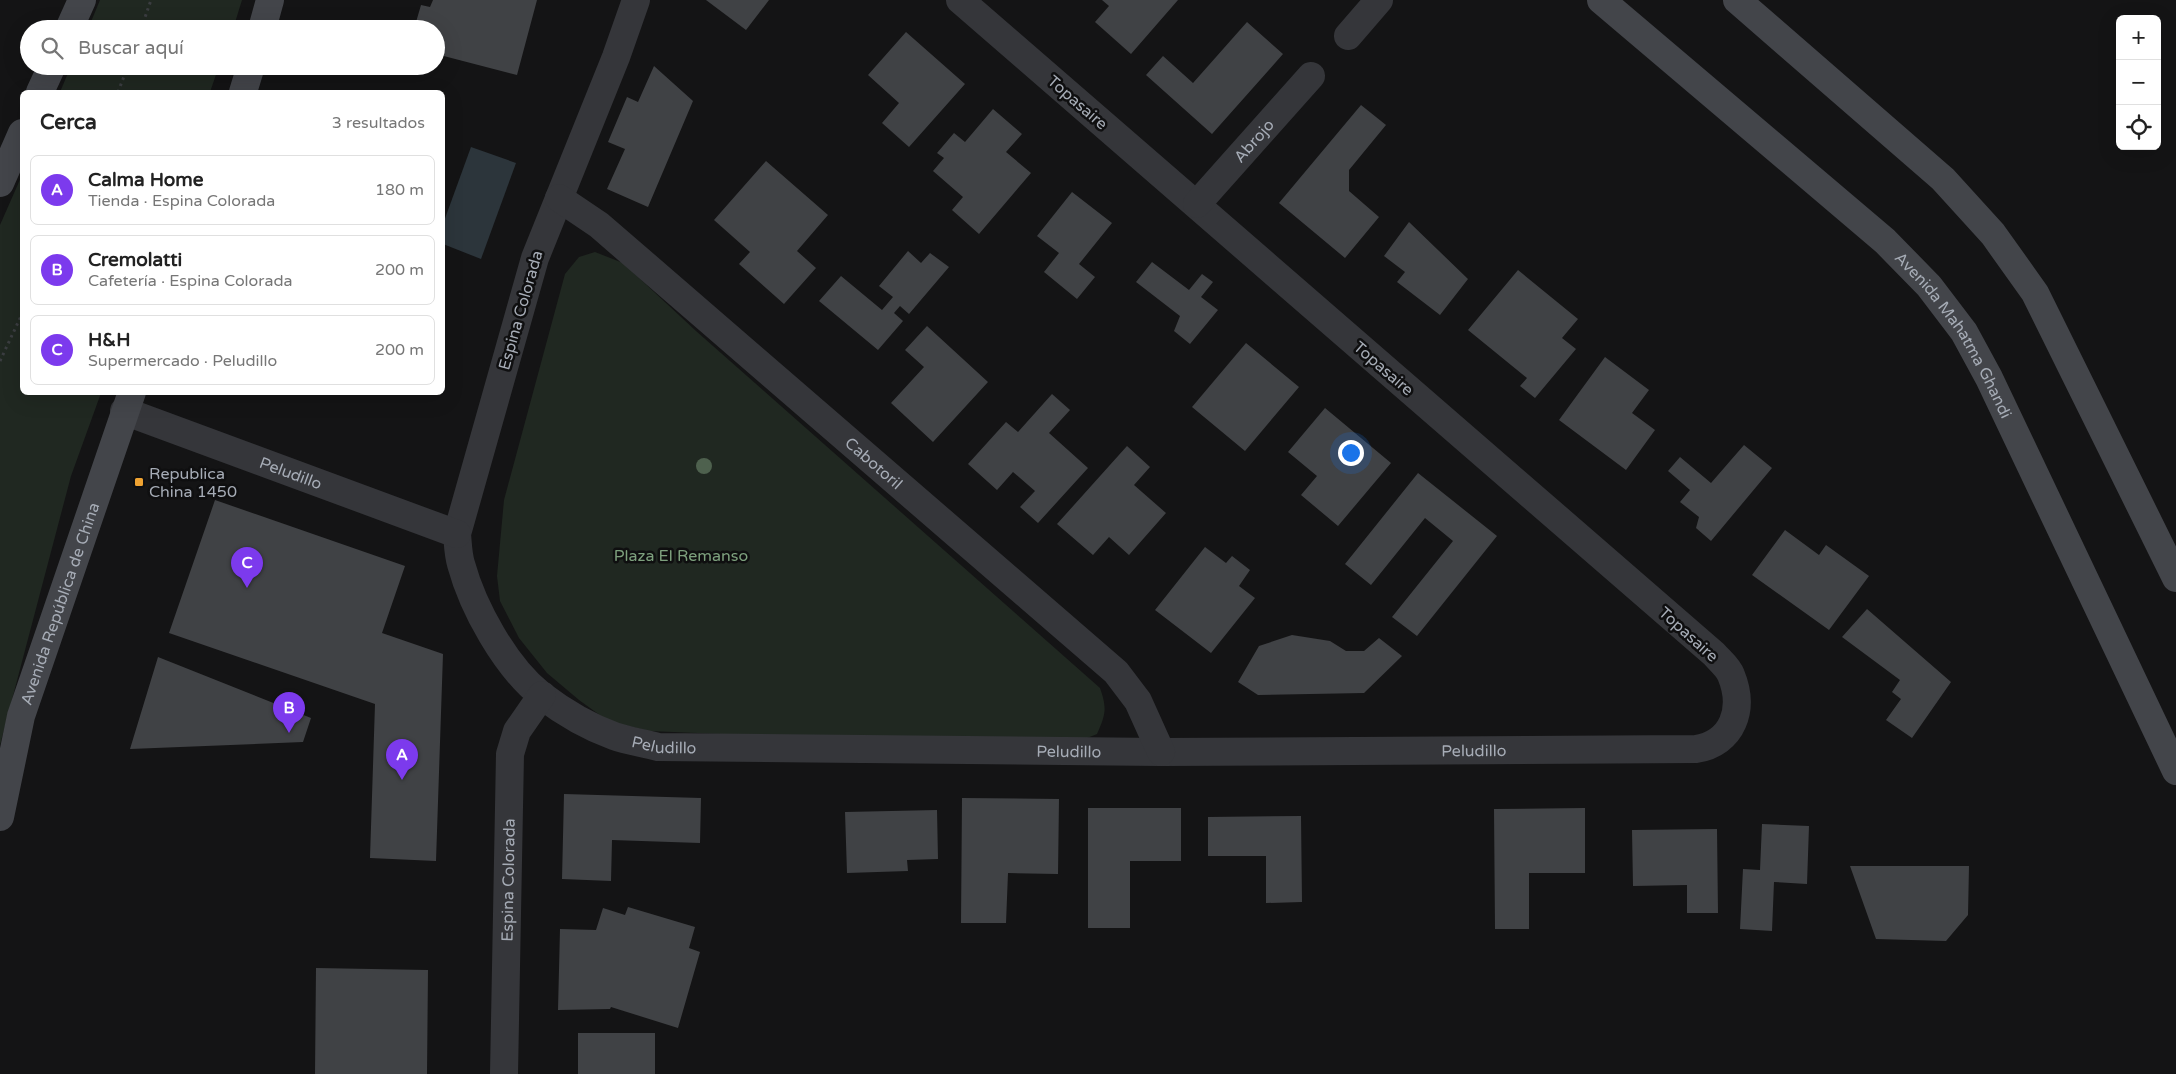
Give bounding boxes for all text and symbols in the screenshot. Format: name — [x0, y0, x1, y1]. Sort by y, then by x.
map controls — [2116, 15, 2161, 150]
button: + — [2116, 15, 2161, 60]
search box — [20, 20, 445, 75]
icon: search — [38, 34, 66, 62]
text: Buscar aquí — [78, 37, 184, 59]
button: − — [2116, 60, 2161, 105]
street label: Topasaire — [1043, 71, 1112, 134]
button: locate — [2116, 105, 2161, 150]
text: Cerca — [40, 110, 97, 135]
text: 3 resultados — [332, 113, 425, 133]
street label: Abrojo — [1230, 115, 1279, 167]
text: Calma Home — [88, 169, 204, 191]
text: A — [51, 180, 63, 200]
text: 180 m — [375, 180, 424, 200]
text: Tienda · Espina Colorada — [88, 191, 275, 211]
street label: Espina Colorada — [494, 248, 548, 372]
street label: Avenida Mahatma Ghandi — [1890, 248, 2016, 422]
text: Cremolatti — [88, 249, 182, 271]
text: B — [51, 260, 63, 280]
text: 200 m — [375, 260, 424, 280]
text: Cafetería · Espina Colorada — [88, 271, 293, 291]
text: H&H — [88, 329, 131, 351]
street label: Topasaire — [1349, 337, 1418, 400]
text: C — [51, 340, 63, 360]
text: 200 m — [375, 340, 424, 360]
text: Supermercado · Peludillo — [88, 351, 277, 371]
street label: Cabotoril — [841, 433, 906, 494]
your location — [1338, 440, 1364, 466]
street label: Peludillo — [257, 453, 325, 494]
place label: Republica China 1450 — [149, 464, 237, 502]
marker: Republica China 1450 — [133, 476, 145, 488]
street label: Avenida República de China — [17, 500, 104, 708]
park label: Plaza El Remanso — [614, 546, 748, 566]
pin: C — [231, 547, 263, 588]
street label: Topasaire — [1654, 603, 1722, 667]
pin: B — [273, 692, 305, 733]
street label: Peludillo — [630, 732, 697, 758]
pin: A — [386, 739, 418, 780]
street label: Peludillo — [1441, 741, 1506, 761]
street label: Peludillo — [1036, 742, 1101, 762]
street label: Espina Colorada — [497, 818, 520, 942]

